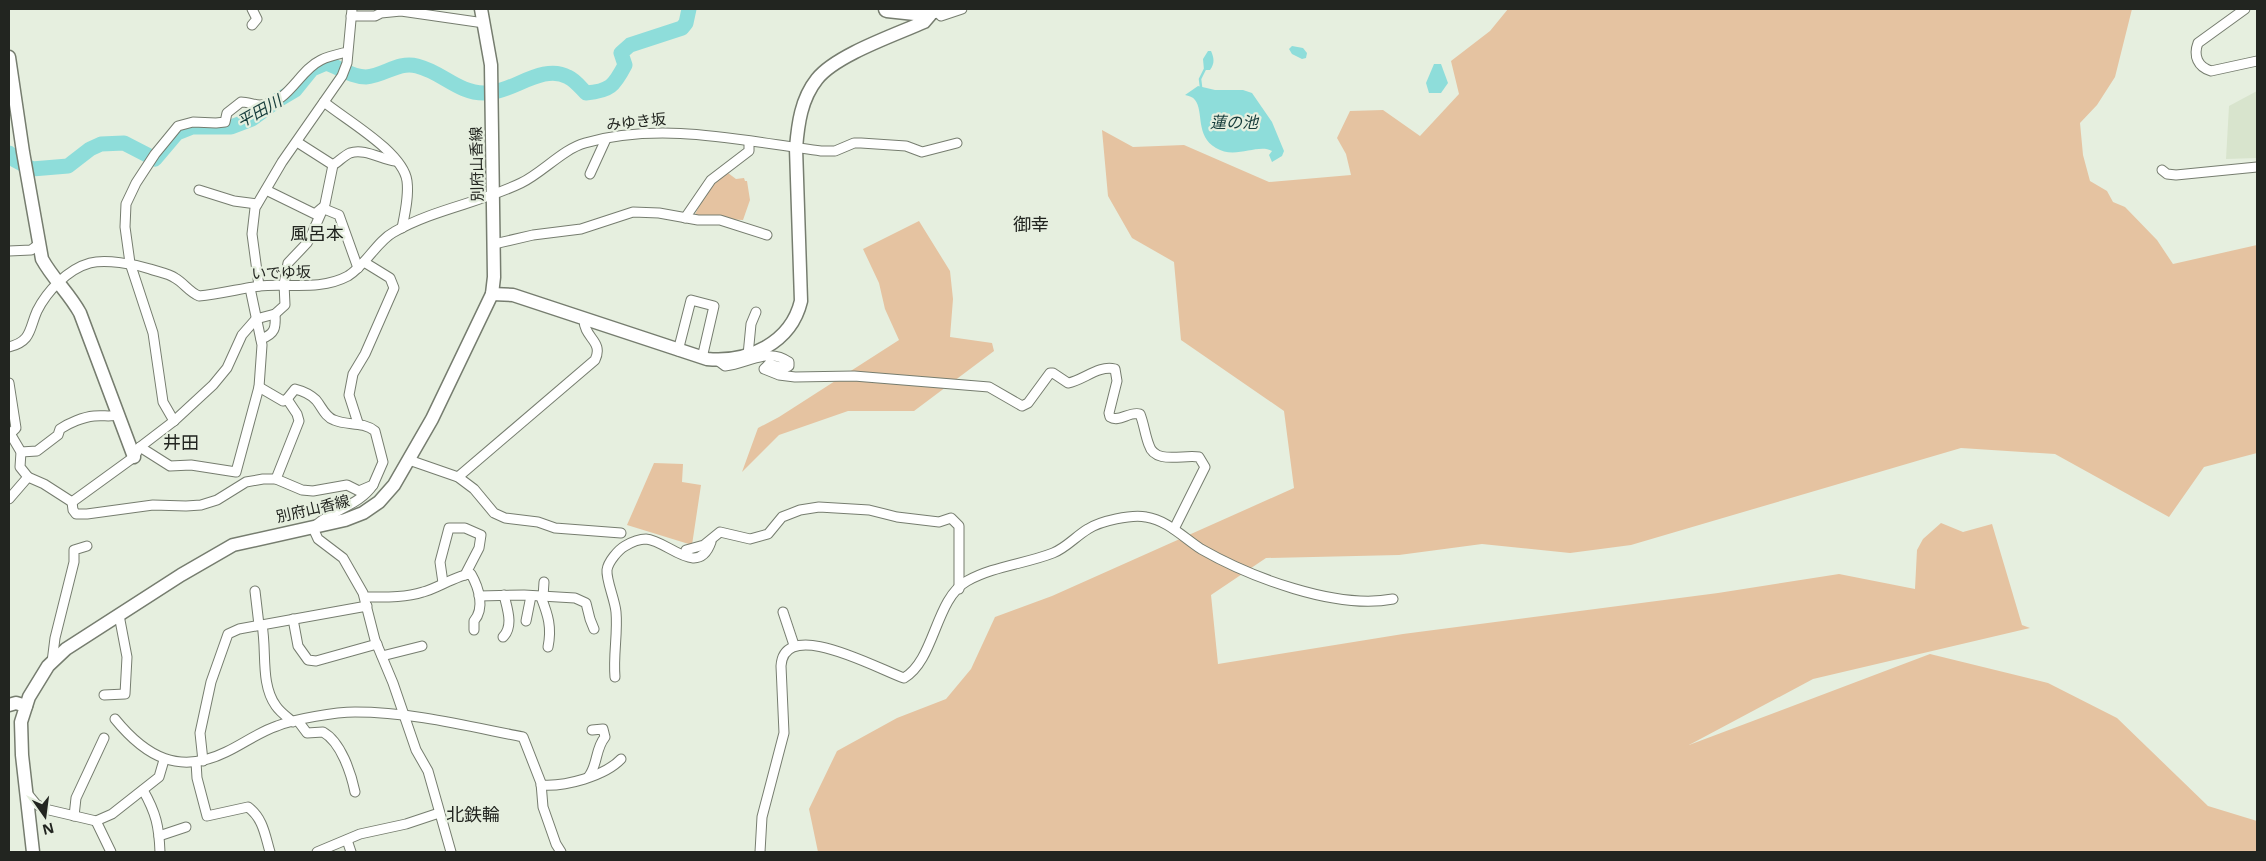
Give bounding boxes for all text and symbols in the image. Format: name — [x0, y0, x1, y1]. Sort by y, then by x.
water label: 平田川 — [233, 89, 287, 132]
street label: みゆき坂 — [605, 108, 667, 134]
water label: 蓮の池 — [1210, 111, 1260, 133]
street label: 別府山香線 — [465, 126, 487, 202]
district label: 御幸 — [1013, 212, 1049, 236]
district label: 風呂本 — [290, 221, 344, 245]
street label: いでゆ坂 — [251, 261, 311, 283]
district label: 井田 — [163, 430, 199, 454]
street label: 別府山香線 — [274, 490, 352, 526]
north arrow — [20, 791, 70, 841]
district label: 北鉄輪 — [446, 802, 500, 826]
text: N — [40, 819, 56, 840]

